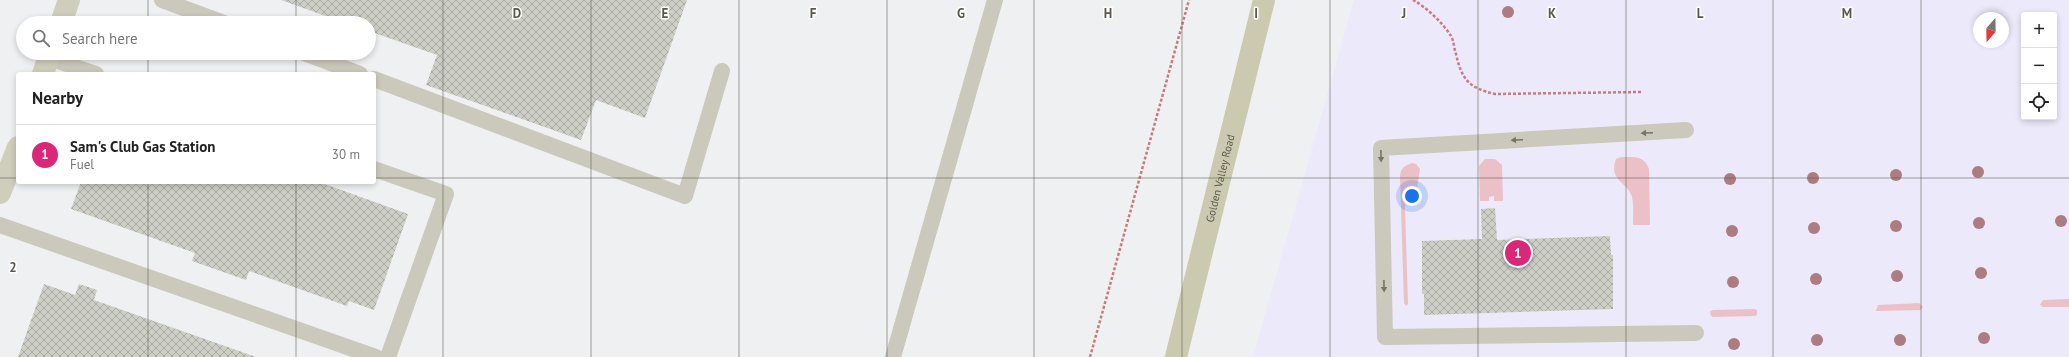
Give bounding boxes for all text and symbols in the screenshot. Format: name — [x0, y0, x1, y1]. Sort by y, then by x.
text: D — [513, 5, 521, 22]
text: E — [662, 5, 669, 22]
text: F — [810, 5, 817, 22]
text: G — [957, 5, 965, 22]
text: H — [1104, 5, 1112, 22]
text: I — [1254, 5, 1258, 22]
text: J — [1401, 5, 1406, 22]
text: K — [1548, 5, 1556, 22]
text: L — [1697, 5, 1704, 22]
text: M — [1842, 5, 1852, 22]
north arrow — [1973, 12, 2009, 48]
map controls — [2021, 12, 2057, 120]
button: + — [2021, 12, 2057, 48]
search box — [16, 16, 376, 60]
icon: search — [30, 27, 52, 49]
text: Search here — [62, 29, 138, 48]
button: − — [2021, 48, 2057, 84]
button: locate — [2021, 84, 2057, 120]
text: Nearby — [32, 87, 83, 109]
one-way arrow — [1641, 129, 1653, 136]
street label: Golden Valley Road — [1202, 133, 1238, 224]
text: Sam's Club Gas Station — [70, 137, 215, 156]
one-way arrow — [1511, 137, 1523, 144]
text: 1 — [41, 146, 49, 163]
text: 30 m — [332, 146, 360, 163]
one-way arrow — [1378, 150, 1385, 162]
text: Fuel — [70, 156, 94, 173]
your location — [1402, 186, 1422, 206]
pin: 1 — [1505, 238, 1531, 268]
text: 2 — [9, 259, 17, 276]
one-way arrow — [1381, 280, 1387, 293]

